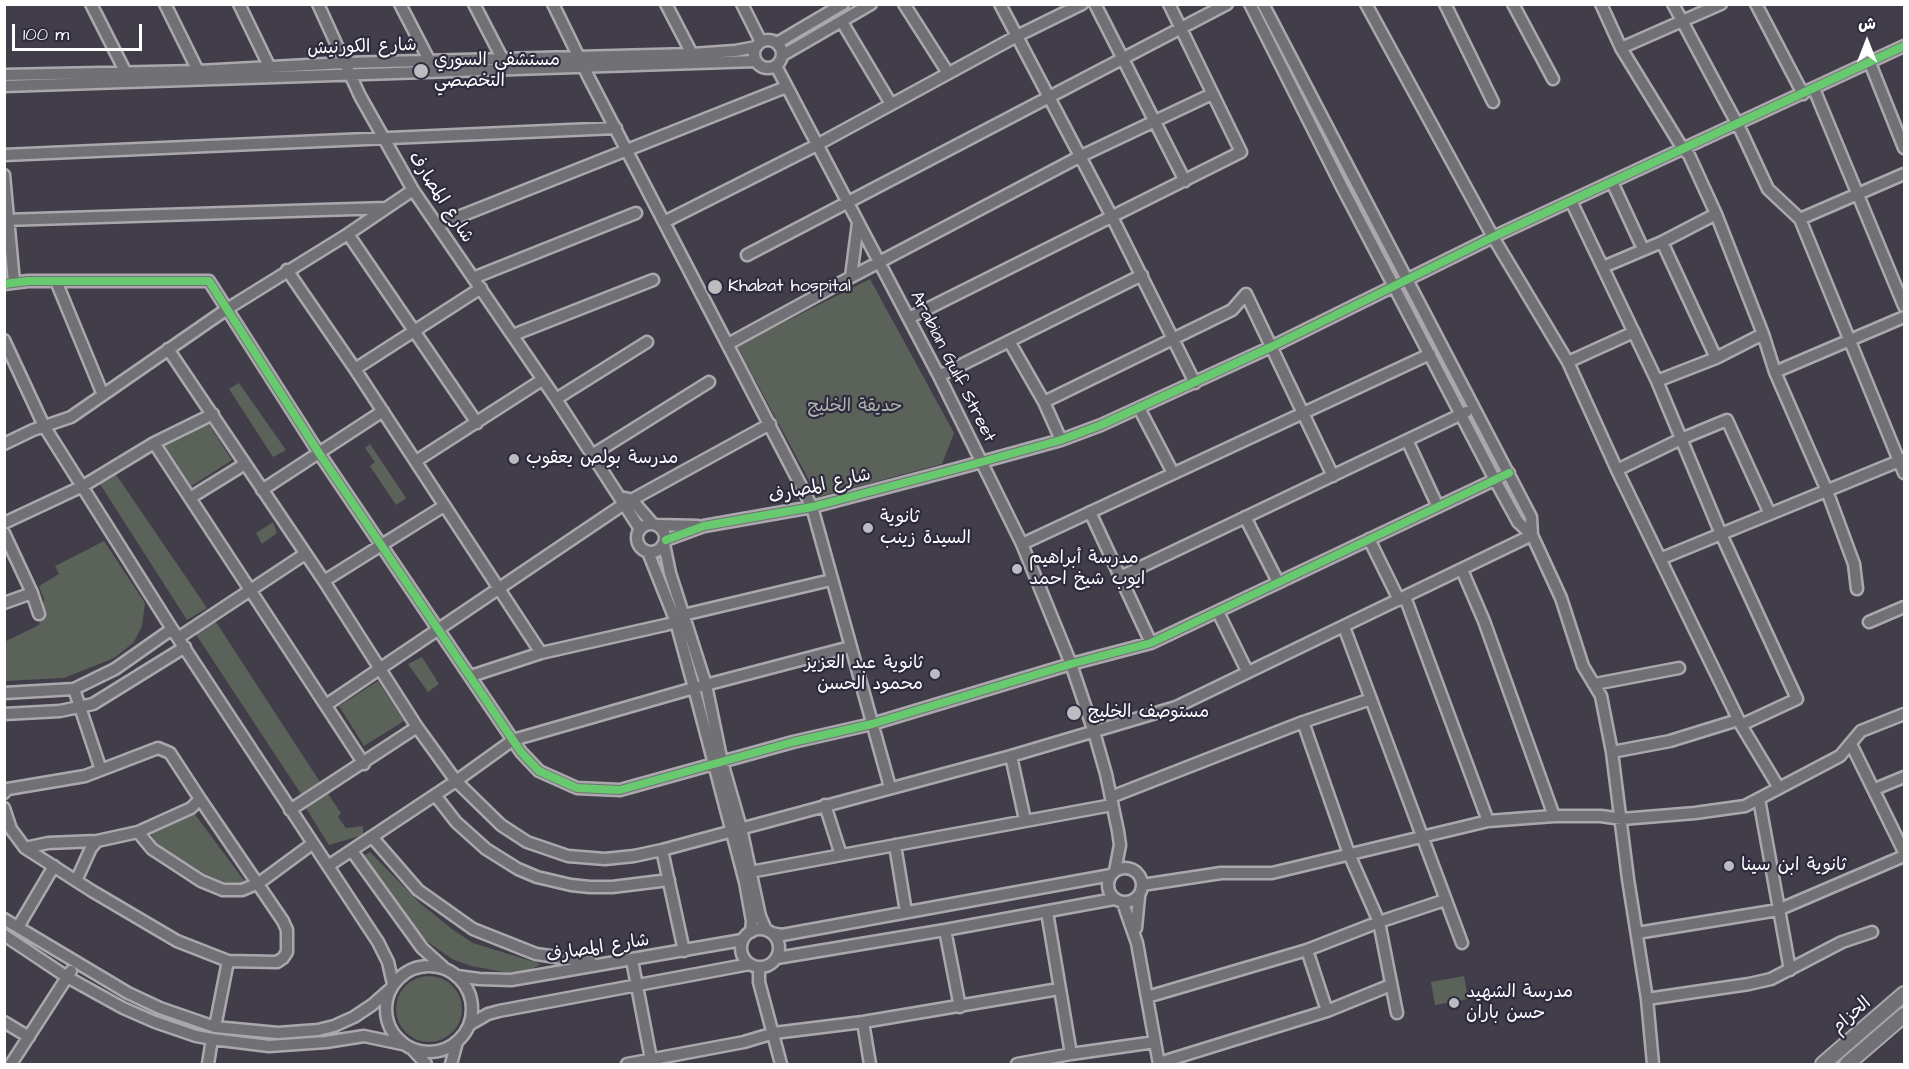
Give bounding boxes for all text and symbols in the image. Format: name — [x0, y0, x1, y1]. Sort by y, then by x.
scale bar — [15, 12, 146, 50]
north arrow — [1837, 12, 1897, 72]
text: ش — [1858, 13, 1876, 35]
text: 100 m — [23, 22, 69, 47]
street label: شارع الكورنيش — [307, 35, 417, 61]
place label: مستشفى السوري التخصصي — [434, 50, 560, 92]
marker: مستشفى السوري التخصصي — [412, 62, 430, 80]
street label: شارع المصارف — [403, 148, 477, 248]
place label: Khabat hospital — [728, 276, 851, 298]
marker: Khabat hospital — [706, 278, 724, 296]
street label: Arabian Gulf Street — [905, 288, 999, 446]
park label: حديقة الخليج — [808, 396, 902, 418]
place label: مدرسة بولص يعقوب — [526, 448, 678, 470]
marker: مدرسة بولص يعقوب — [507, 452, 521, 466]
street label: شارع المصارف — [767, 465, 873, 509]
place label: ثانوية السيدة زينب — [880, 507, 971, 550]
marker: ثانوية السيدة زينب — [861, 521, 875, 535]
place label: مدرسة أبراهيم ايوب شيخ احمد — [1029, 548, 1145, 590]
marker: مدرسة أبراهيم ايوب شيخ احمد — [1010, 562, 1024, 576]
place label: ثانوية عبد العزيز محمود الحسن — [805, 653, 923, 696]
marker: ثانوية عبد العزيز محمود الحسن — [928, 667, 942, 681]
place label: مستوصف الخليج — [1088, 702, 1209, 724]
marker: مستوصف الخليج — [1065, 704, 1083, 722]
place label: ثانوية ابن سينا — [1741, 855, 1846, 877]
marker: ثانوية ابن سينا — [1722, 859, 1736, 873]
street label: شارع المصارف — [545, 930, 651, 968]
place label: مدرسة الشهيد حسن باران — [1466, 982, 1573, 1024]
street label: الحزام — [1828, 993, 1876, 1039]
marker: مدرسة الشهيد حسن باران — [1447, 996, 1461, 1010]

